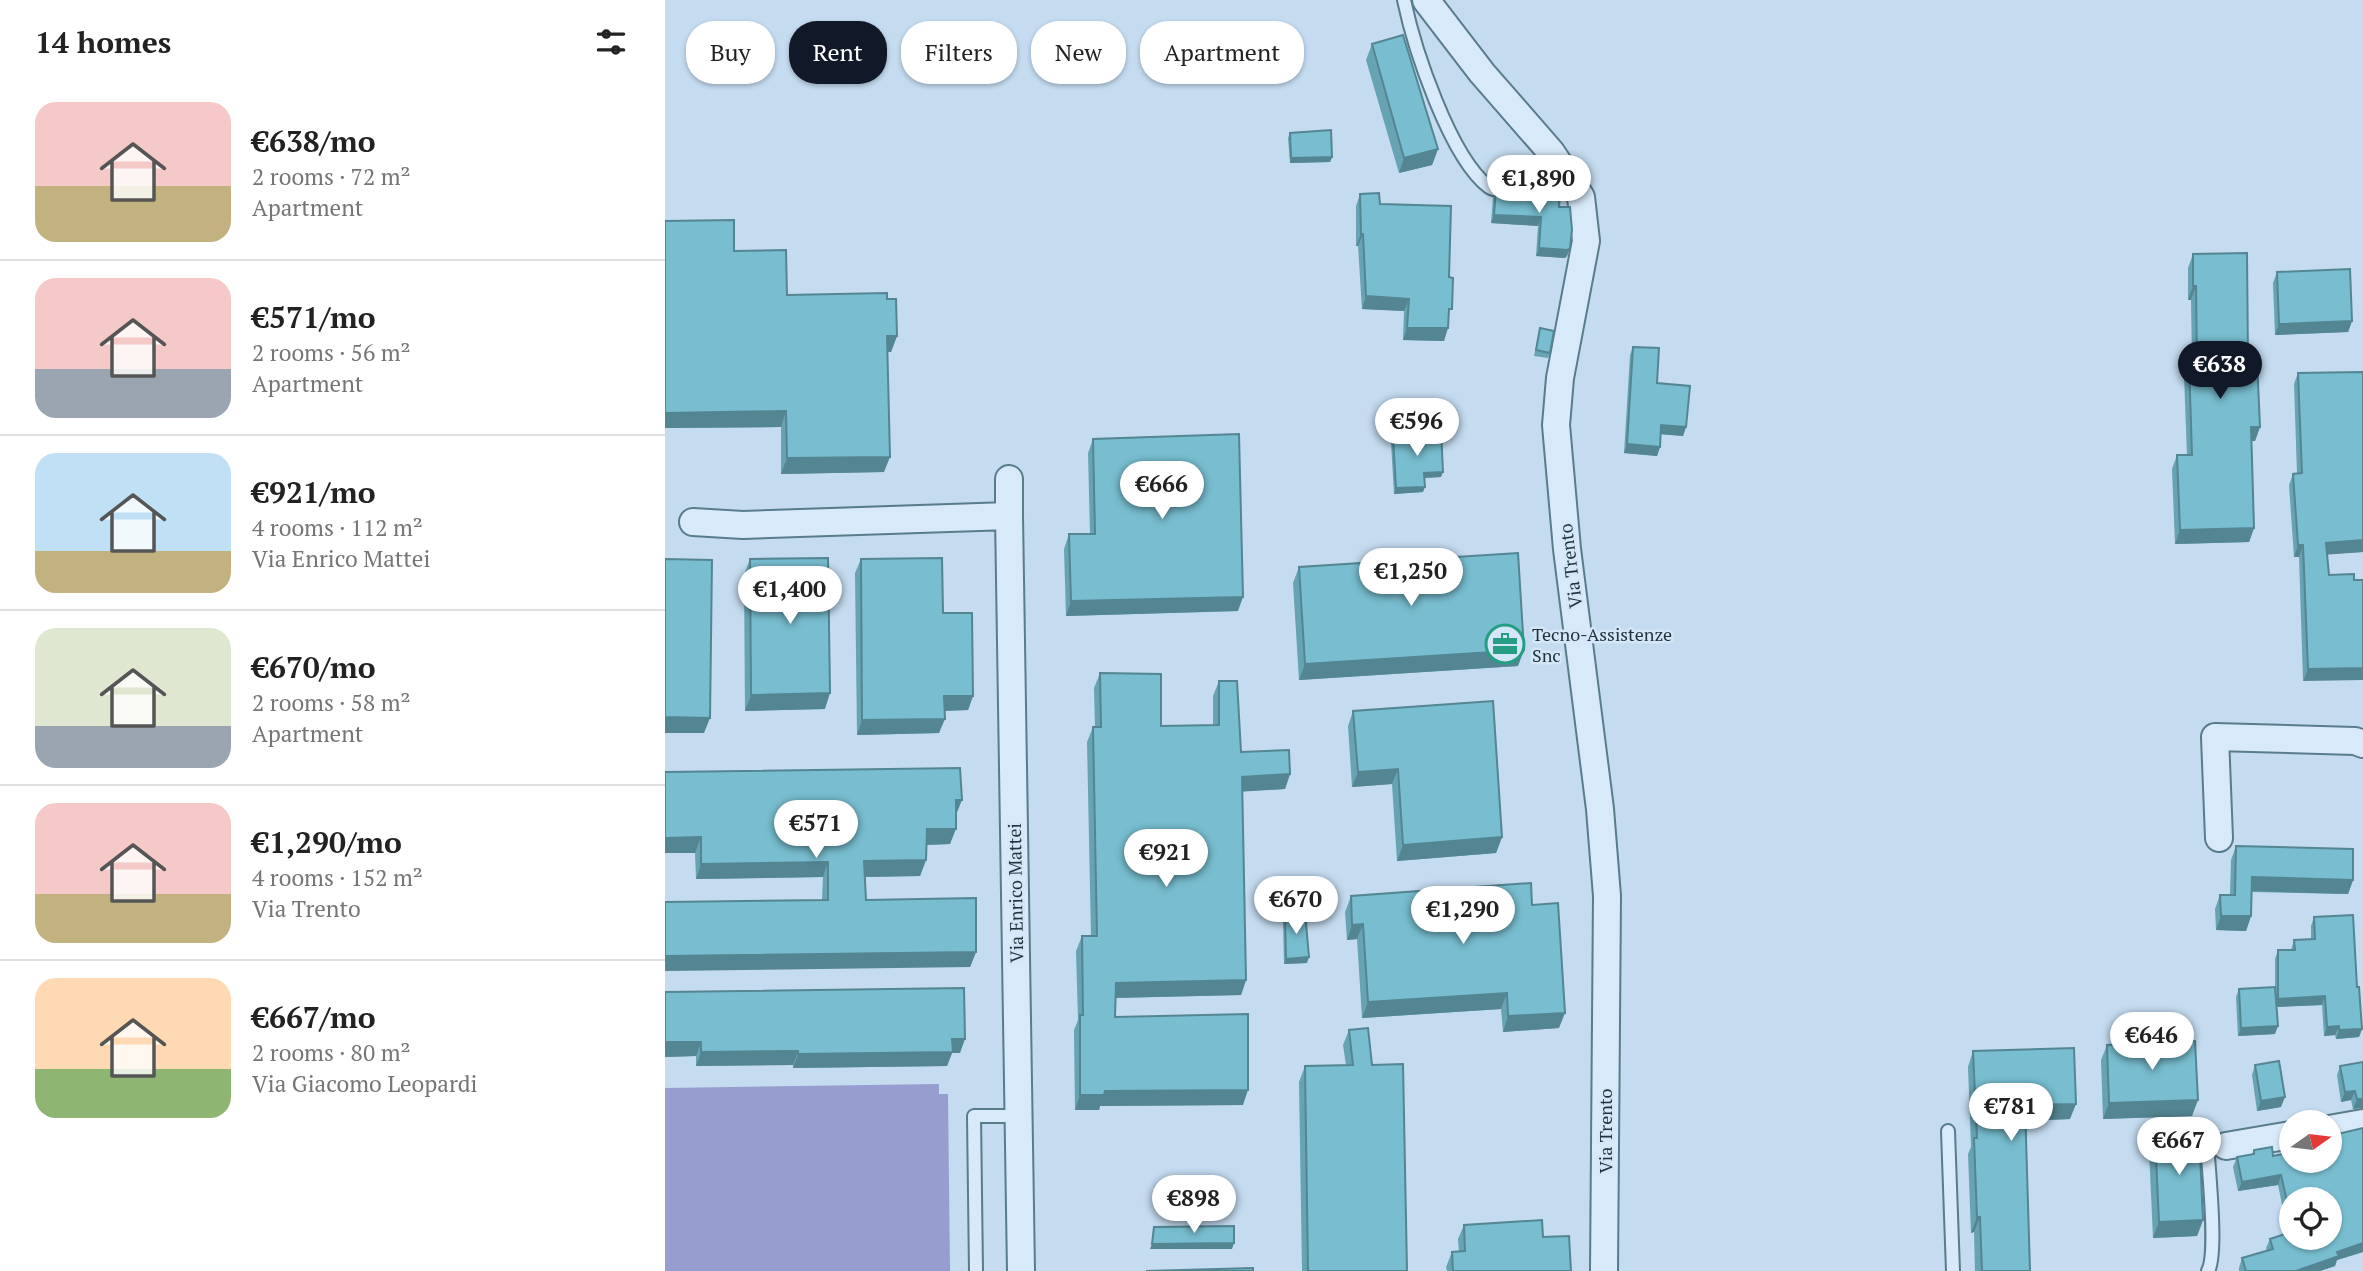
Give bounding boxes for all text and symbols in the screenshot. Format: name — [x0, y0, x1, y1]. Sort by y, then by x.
chip: Buy — [686, 21, 775, 84]
chip: Rent — [789, 21, 887, 84]
chip: Filters — [901, 21, 1017, 84]
chip: New — [1031, 21, 1126, 84]
chip: Apartment — [1140, 21, 1304, 84]
text: 14 homes — [35, 22, 171, 62]
icon: filters — [592, 23, 630, 61]
text: €638/mo — [252, 121, 376, 161]
icon: home — [91, 130, 175, 214]
pin: €1,890 — [1482, 156, 1596, 215]
text: 2 rooms · 72 m² — [252, 161, 411, 192]
text: €1,890 — [1503, 162, 1575, 193]
text: Apartment — [252, 192, 363, 223]
text: €571/mo — [252, 297, 376, 337]
icon: home — [91, 306, 175, 390]
text: 2 rooms · 56 m² — [252, 337, 411, 368]
pin: €638 — [2179, 342, 2261, 401]
text: €638 — [2194, 348, 2246, 379]
text: Apartment — [252, 368, 363, 399]
pin: €596 — [1376, 398, 1458, 458]
text: €596 — [1391, 405, 1443, 436]
pin: €666 — [1121, 462, 1203, 521]
text: €666 — [1136, 468, 1188, 499]
text: €921/mo — [252, 472, 376, 512]
icon: home — [91, 481, 175, 565]
text: 4 rooms · 112 m² — [252, 512, 423, 543]
street label: Via Trento — [1553, 522, 1587, 610]
text: Via Enrico Mattei — [252, 543, 430, 574]
pin: €1,250 — [1354, 548, 1468, 608]
text: €1,250 — [1375, 555, 1447, 586]
pin: €1,400 — [733, 566, 847, 626]
text: €1,400 — [754, 573, 826, 604]
place label: Tecno-Assistenze Snc — [1532, 622, 1672, 667]
office icon: Tecno-Assistenze Snc — [1484, 623, 1526, 665]
text: €670/mo — [252, 647, 376, 687]
icon: home — [91, 656, 175, 740]
text: 2 rooms · 58 m² — [252, 687, 411, 718]
text: Apartment — [252, 718, 363, 749]
pin: €571 — [775, 800, 857, 860]
text: €571 — [790, 807, 842, 838]
text: €1,290/mo — [252, 822, 402, 862]
street label: Via Enrico Mattei — [1002, 823, 1028, 963]
pin: €921 — [1125, 830, 1207, 889]
icon: home — [91, 831, 175, 915]
text: €921 — [1140, 836, 1192, 867]
text: 4 rooms · 152 m² — [252, 862, 423, 893]
pin: €670 — [1255, 876, 1337, 936]
text: €670 — [1270, 883, 1322, 914]
pin: €1,290 — [1406, 886, 1520, 946]
text: Via Trento — [252, 893, 361, 924]
text: €1,290 — [1427, 893, 1499, 924]
text: €667/mo — [252, 997, 376, 1037]
icon: home — [91, 1006, 175, 1090]
pin: €646 — [2111, 1012, 2193, 1072]
text: €646 — [2126, 1019, 2178, 1050]
text: 2 rooms · 80 m² — [252, 1037, 411, 1068]
text: Via Giacomo Leopardi — [252, 1068, 477, 1099]
pin: €781 — [1970, 1084, 2052, 1143]
street label: Via Trento — [1593, 1088, 1617, 1174]
text: €781 — [1985, 1090, 2037, 1121]
north arrow — [2279, 1110, 2341, 1172]
map controls — [2279, 1110, 2342, 1250]
pin: €667 — [2138, 1118, 2220, 1177]
text: €667 — [2153, 1124, 2205, 1155]
pin: €898 — [1153, 1176, 1235, 1235]
text: €898 — [1168, 1182, 1220, 1213]
button: locate — [2279, 1187, 2342, 1250]

